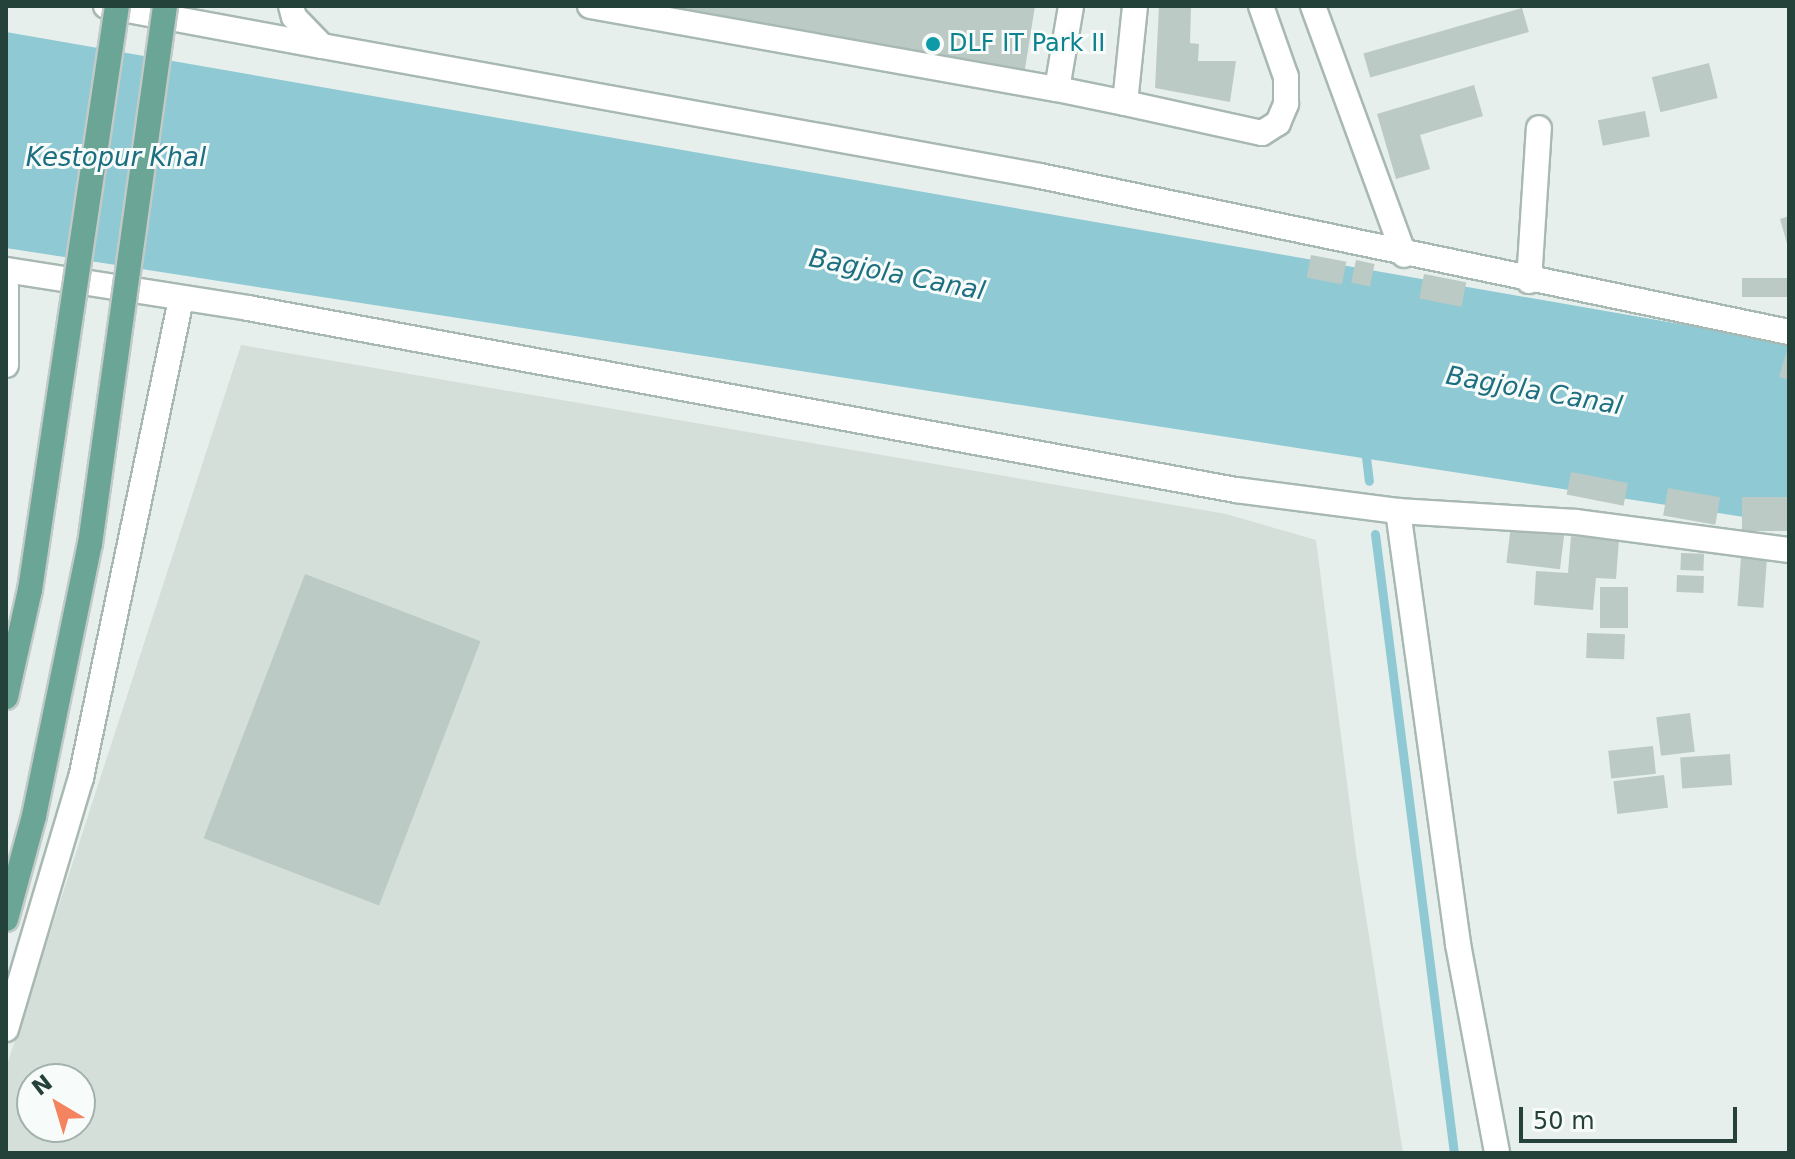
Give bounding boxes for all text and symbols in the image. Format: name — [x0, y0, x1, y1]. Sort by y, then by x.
place label: DLF IT Park II — [949, 30, 1105, 58]
marker: DLF IT Park II — [924, 35, 942, 53]
water label: Kestopur Khal — [26, 142, 206, 174]
water label: Bagjola Canal — [806, 243, 988, 307]
water label: Bagjola Canal — [1443, 360, 1625, 422]
north arrow — [16, 1063, 96, 1143]
text: N — [27, 1070, 57, 1101]
scale bar — [1523, 1091, 1741, 1141]
text: 50 m — [1533, 1107, 1595, 1135]

